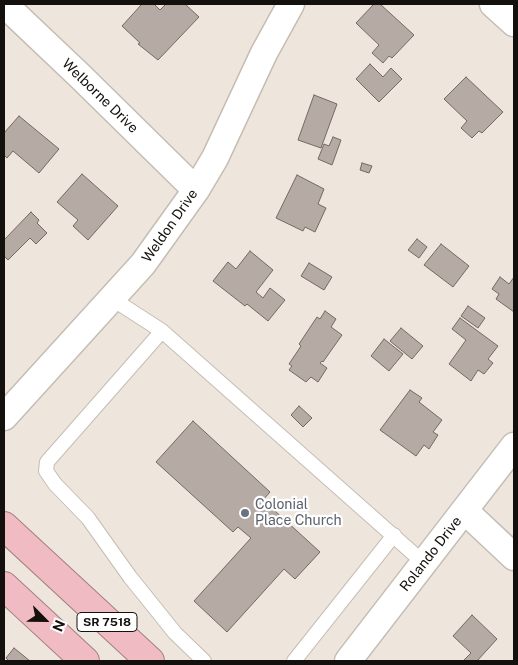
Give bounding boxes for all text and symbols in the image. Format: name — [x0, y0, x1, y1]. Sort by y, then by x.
street label: Welborne Drive — [58, 55, 142, 137]
street label: Weldon Drive — [139, 186, 201, 266]
place label: Colonial Place Church — [255, 497, 342, 530]
marker: Colonial Place Church — [239, 507, 251, 519]
street label: Rolando Drive — [397, 513, 465, 595]
north arrow — [20, 595, 70, 645]
road number: SR 7518 — [77, 612, 137, 632]
text: N — [49, 618, 68, 634]

